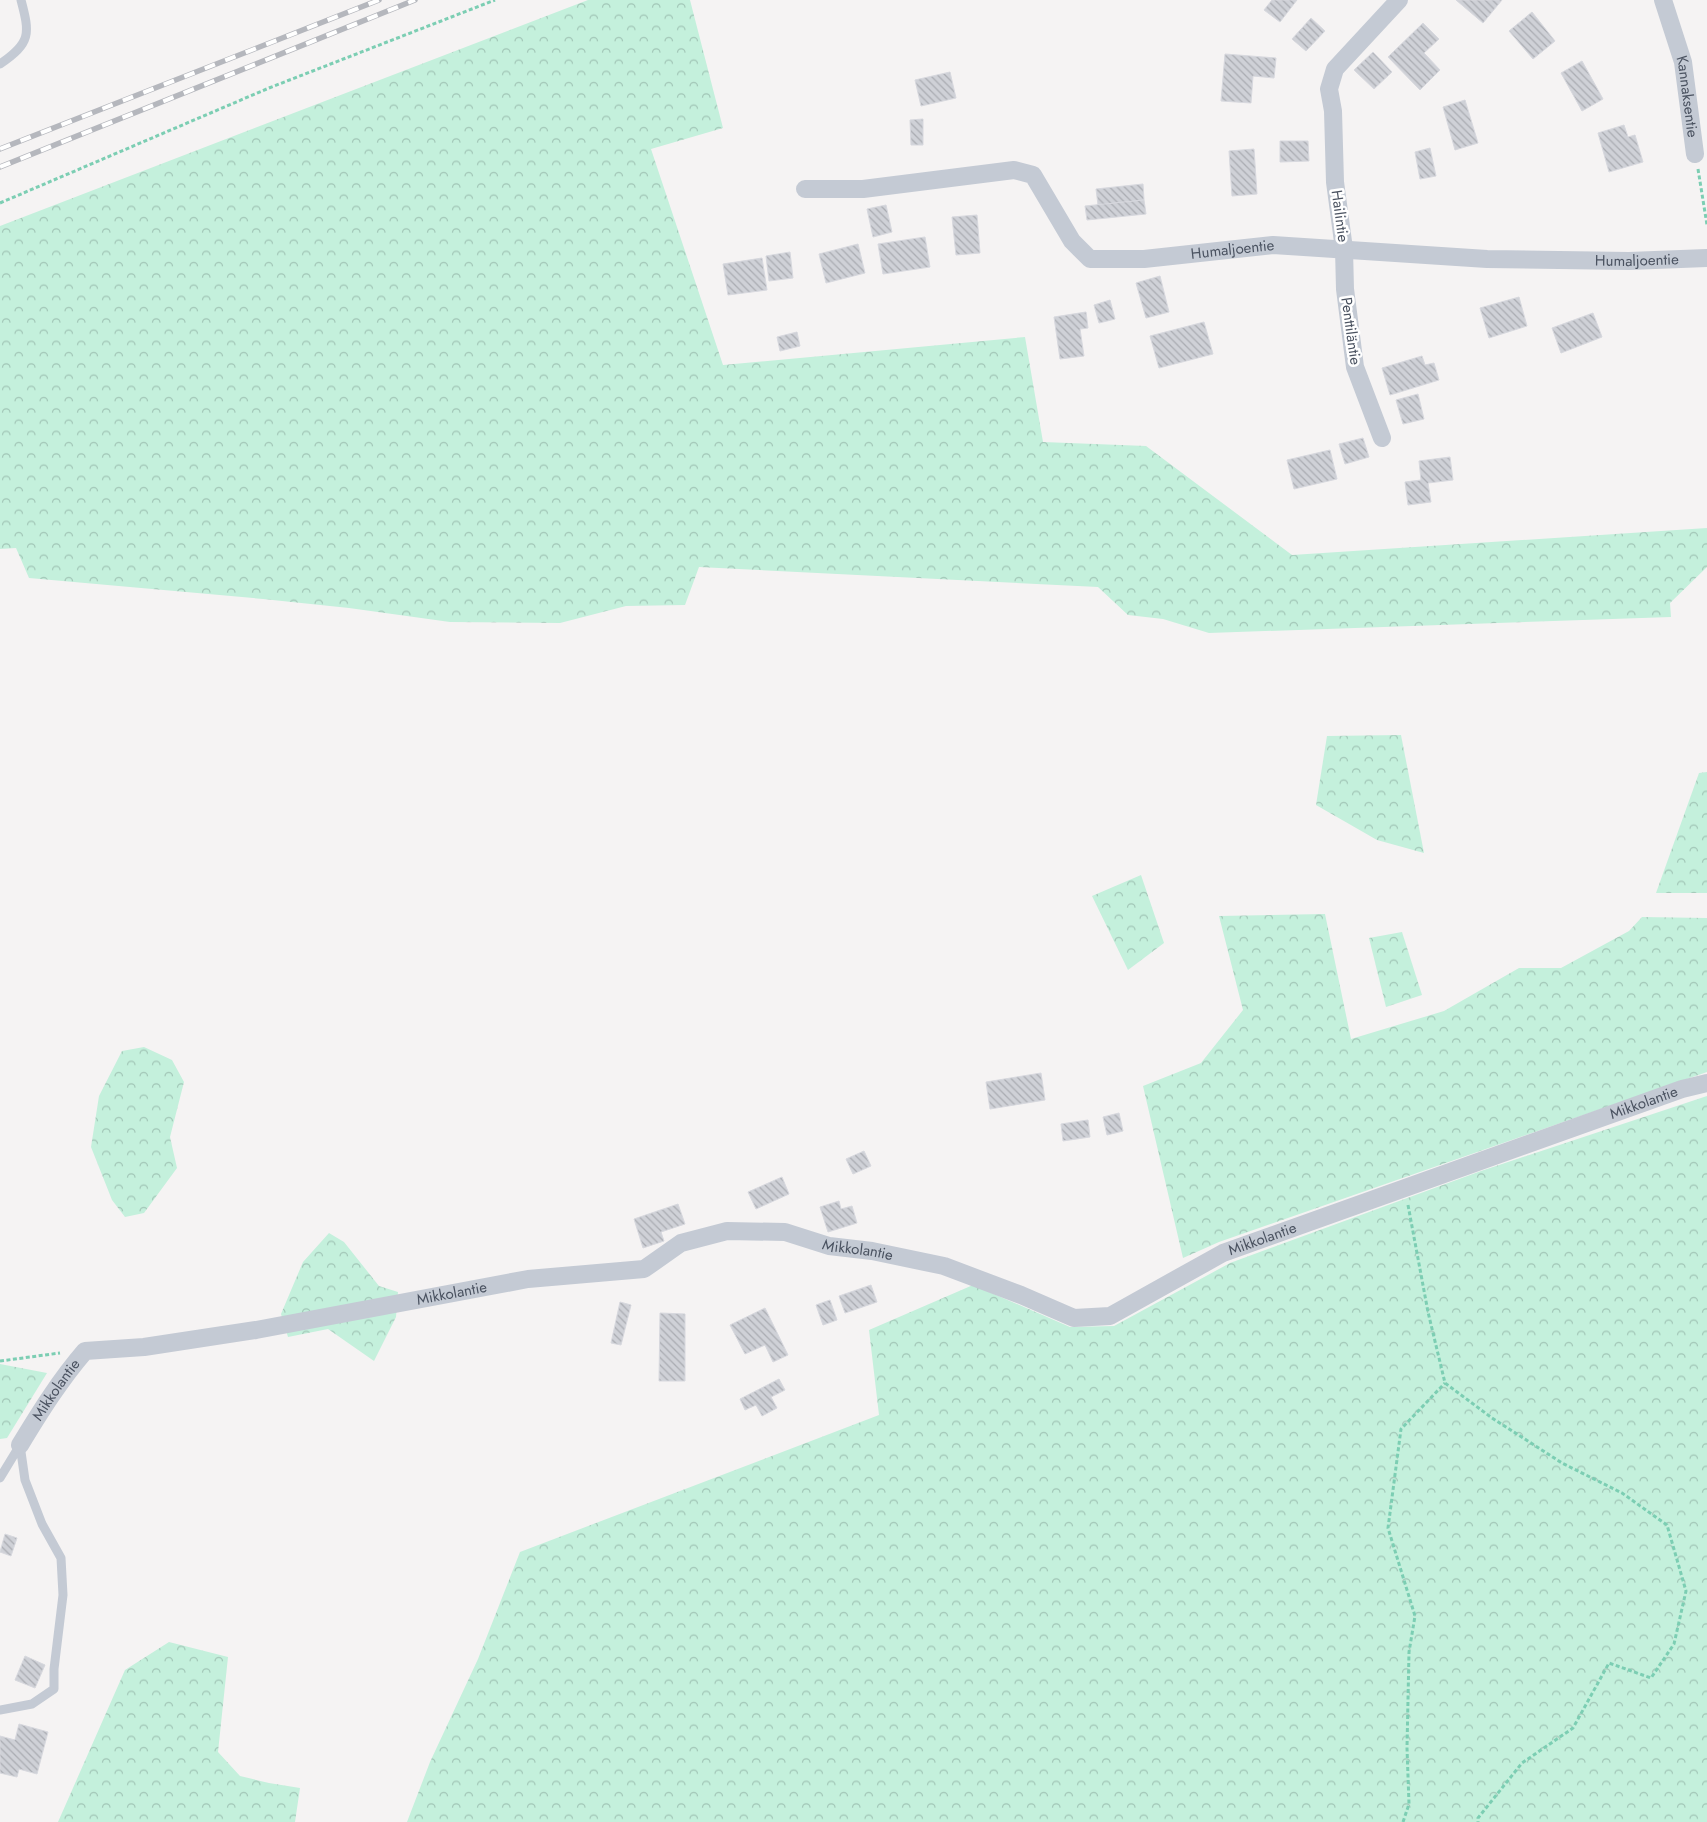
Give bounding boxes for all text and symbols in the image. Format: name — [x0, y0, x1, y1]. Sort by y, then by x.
street label: Kannaksentie — [1671, 53, 1704, 139]
street label: Hailintie — [1325, 189, 1355, 244]
street label: Humaljoentie — [1190, 234, 1276, 265]
street label: Humaljoentie — [1595, 248, 1679, 272]
street label: Penttiläntie — [1335, 296, 1367, 367]
street label: Mikkolantie — [1607, 1080, 1681, 1125]
street label: Mikkolantie — [1225, 1217, 1300, 1261]
street label: Mikkolantie — [819, 1234, 895, 1266]
street label: Mikkolantie — [415, 1276, 489, 1311]
street label: Mikkolantie — [27, 1354, 86, 1425]

